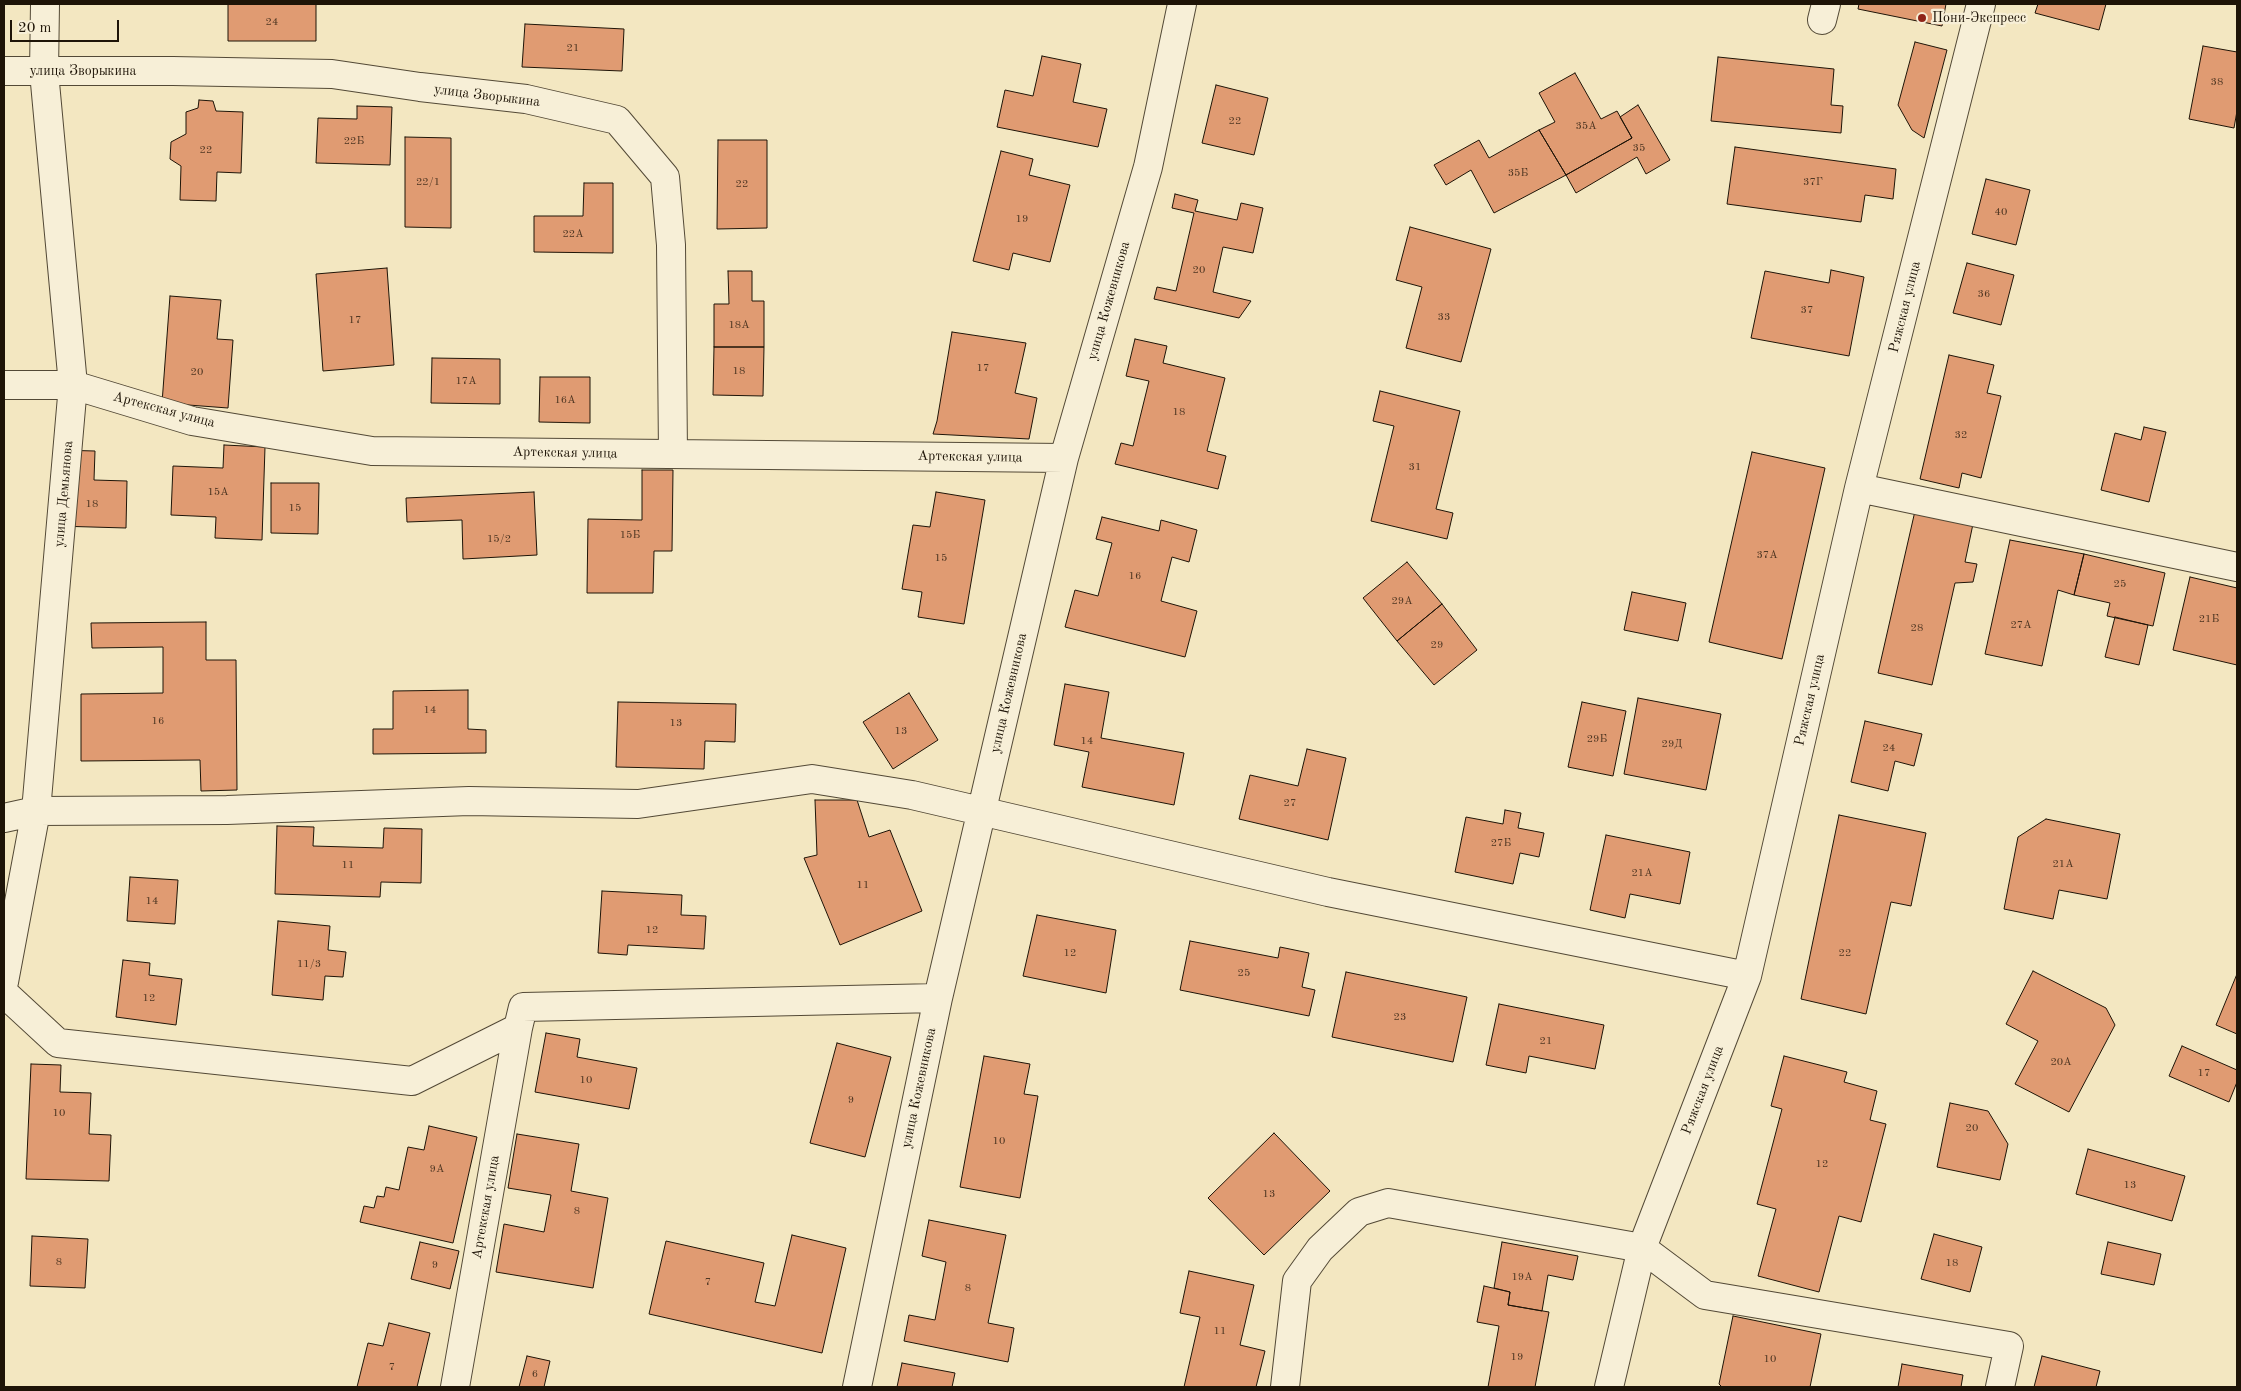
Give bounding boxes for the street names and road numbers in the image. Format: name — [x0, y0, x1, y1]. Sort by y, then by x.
street label: улица Зворыкина — [29, 63, 137, 79]
street label: улица Зворыкина — [433, 81, 541, 111]
street label: улица Кожевникова — [1084, 240, 1134, 362]
street label: Ряжская улица — [1885, 259, 1925, 355]
street label: Артекская улица — [111, 388, 217, 432]
street label: улица Демьянова — [51, 440, 77, 548]
street label: Артекская улица — [512, 444, 618, 462]
street label: Артекская улица — [917, 448, 1023, 466]
street label: улица Кожевникова — [987, 631, 1031, 755]
street label: Ряжская улица — [1791, 652, 1829, 748]
street label: улица Кожевникова — [898, 1026, 940, 1150]
street label: Ряжская улица — [1678, 1043, 1728, 1137]
street label: Артекская улица — [469, 1154, 503, 1260]

